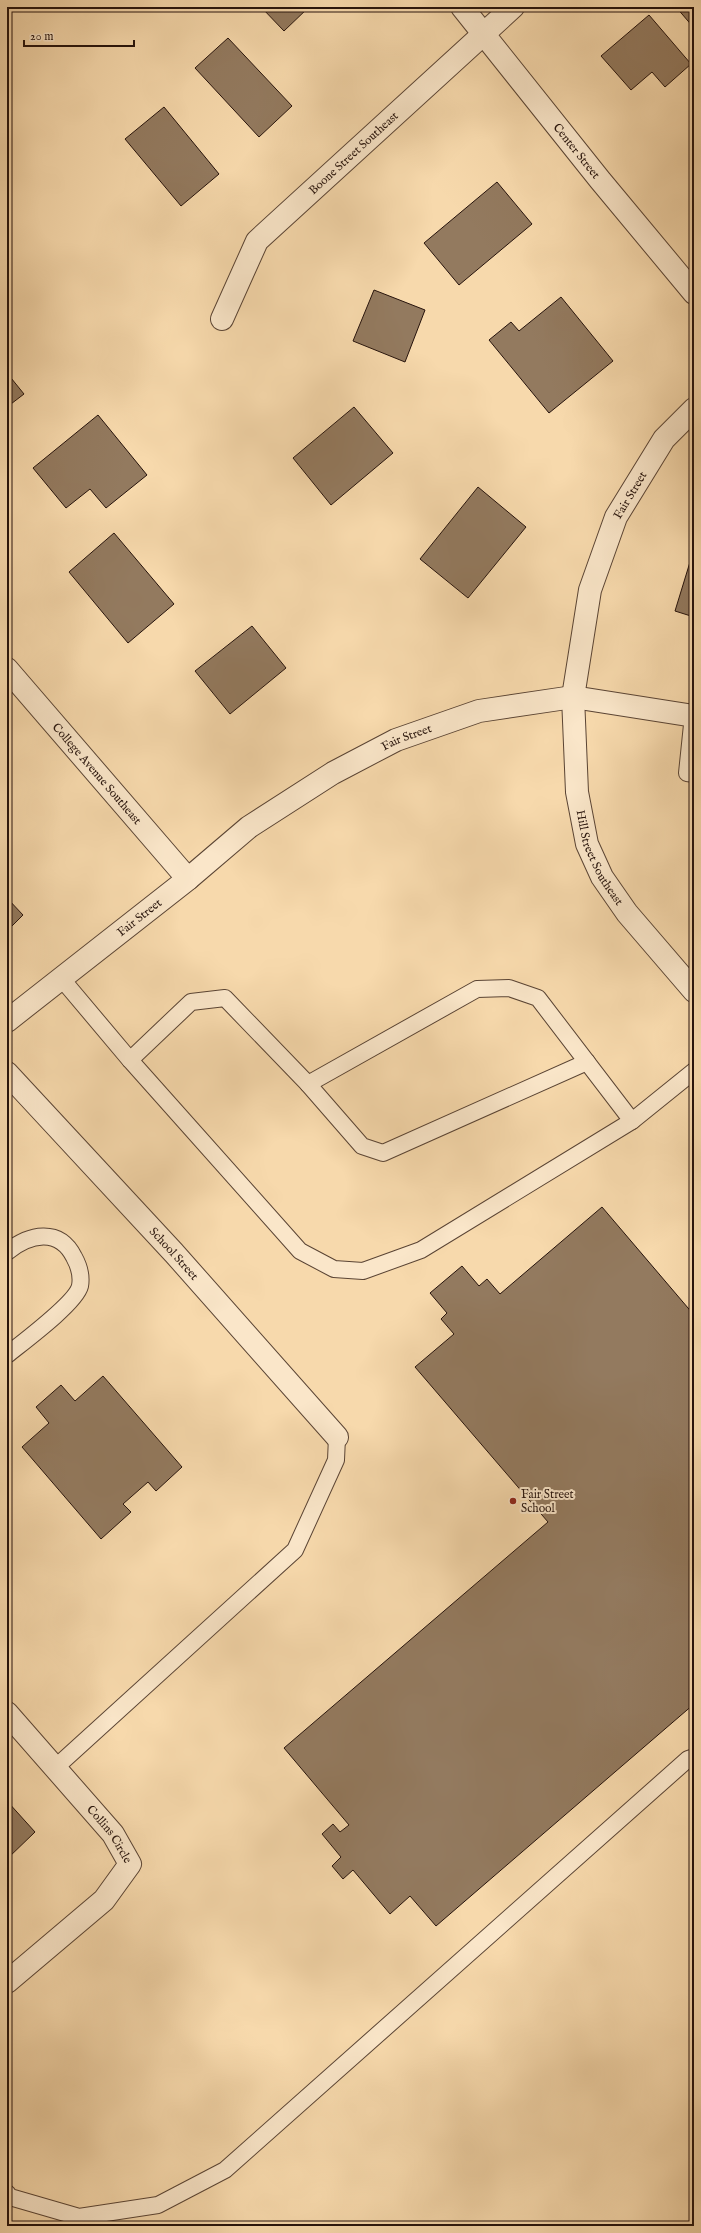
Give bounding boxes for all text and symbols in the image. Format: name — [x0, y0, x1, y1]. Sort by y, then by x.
scale bar — [24, 22, 134, 48]
text: 20 m — [30, 29, 53, 44]
street label: Boone Street Southeast — [306, 109, 402, 198]
street label: Center Street — [550, 120, 603, 182]
street label: Fair Street — [610, 469, 650, 522]
street label: College Avenue Southeast — [49, 720, 145, 828]
street label: Fair Street — [379, 721, 434, 754]
street label: Hill Street Southeast — [573, 809, 626, 908]
street label: Fair Street — [114, 896, 165, 940]
street label: School Street — [146, 1224, 202, 1283]
place label: Fair Street School — [521, 1487, 574, 1516]
marker: Fair Street School — [508, 1496, 518, 1506]
street label: Collins Circle — [83, 1802, 135, 1866]

